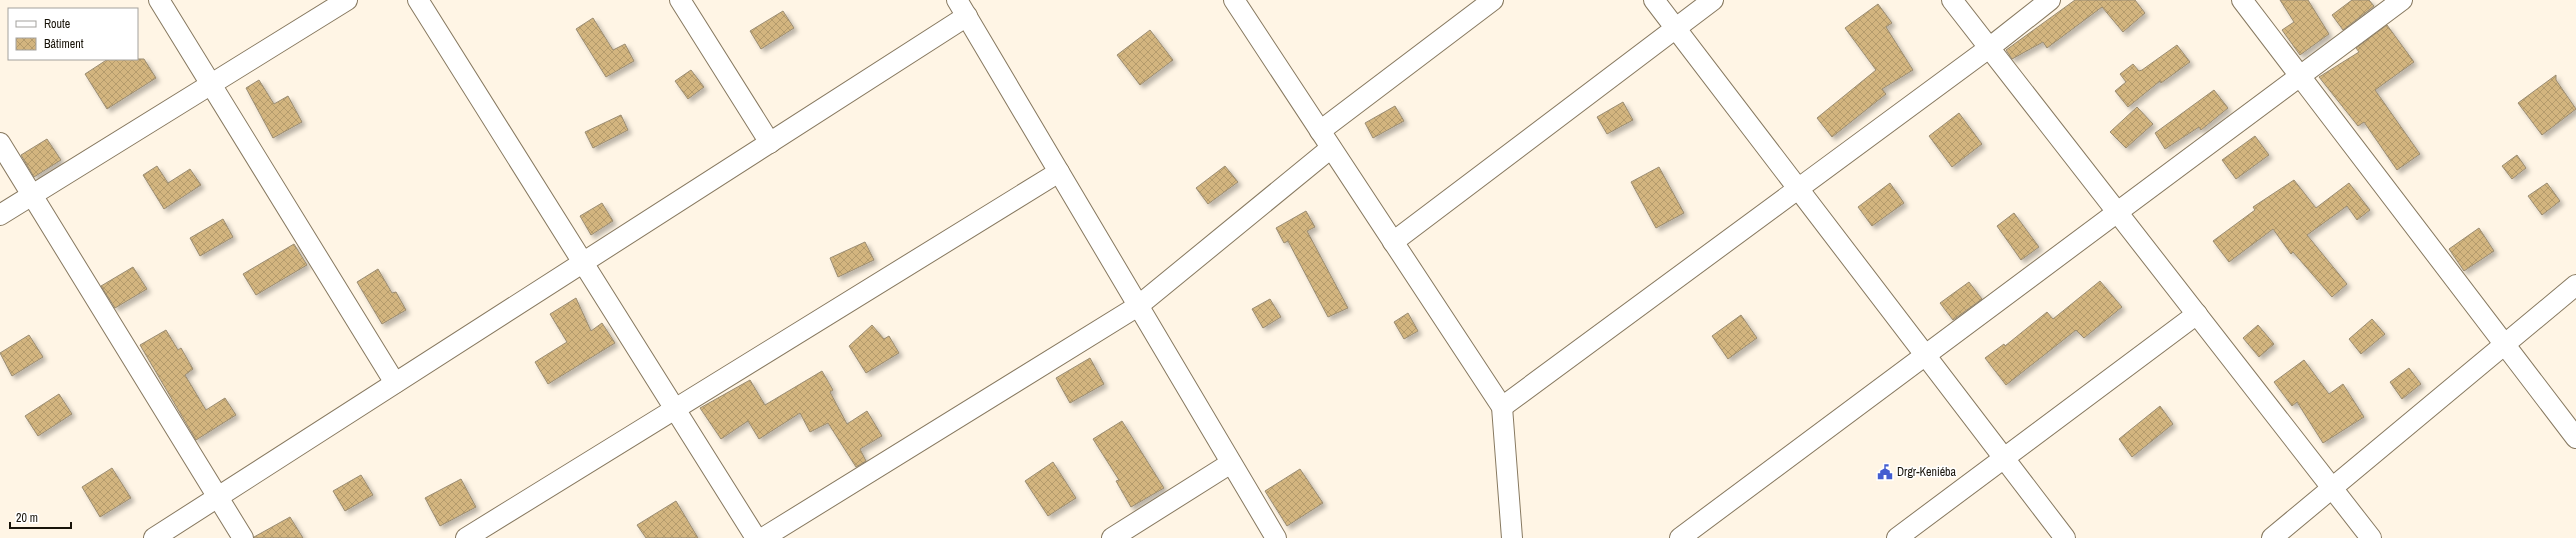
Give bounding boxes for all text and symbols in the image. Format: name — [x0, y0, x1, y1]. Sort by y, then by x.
legend — [8, 8, 138, 60]
text: Route — [44, 16, 70, 32]
text: Bâtiment — [44, 36, 84, 52]
public building icon: Drgr-Keniéba — [1876, 463, 1894, 481]
place label: Drgr-Keniéba — [1897, 464, 1957, 480]
scale bar — [10, 504, 71, 530]
text: 20 m — [16, 510, 38, 526]

